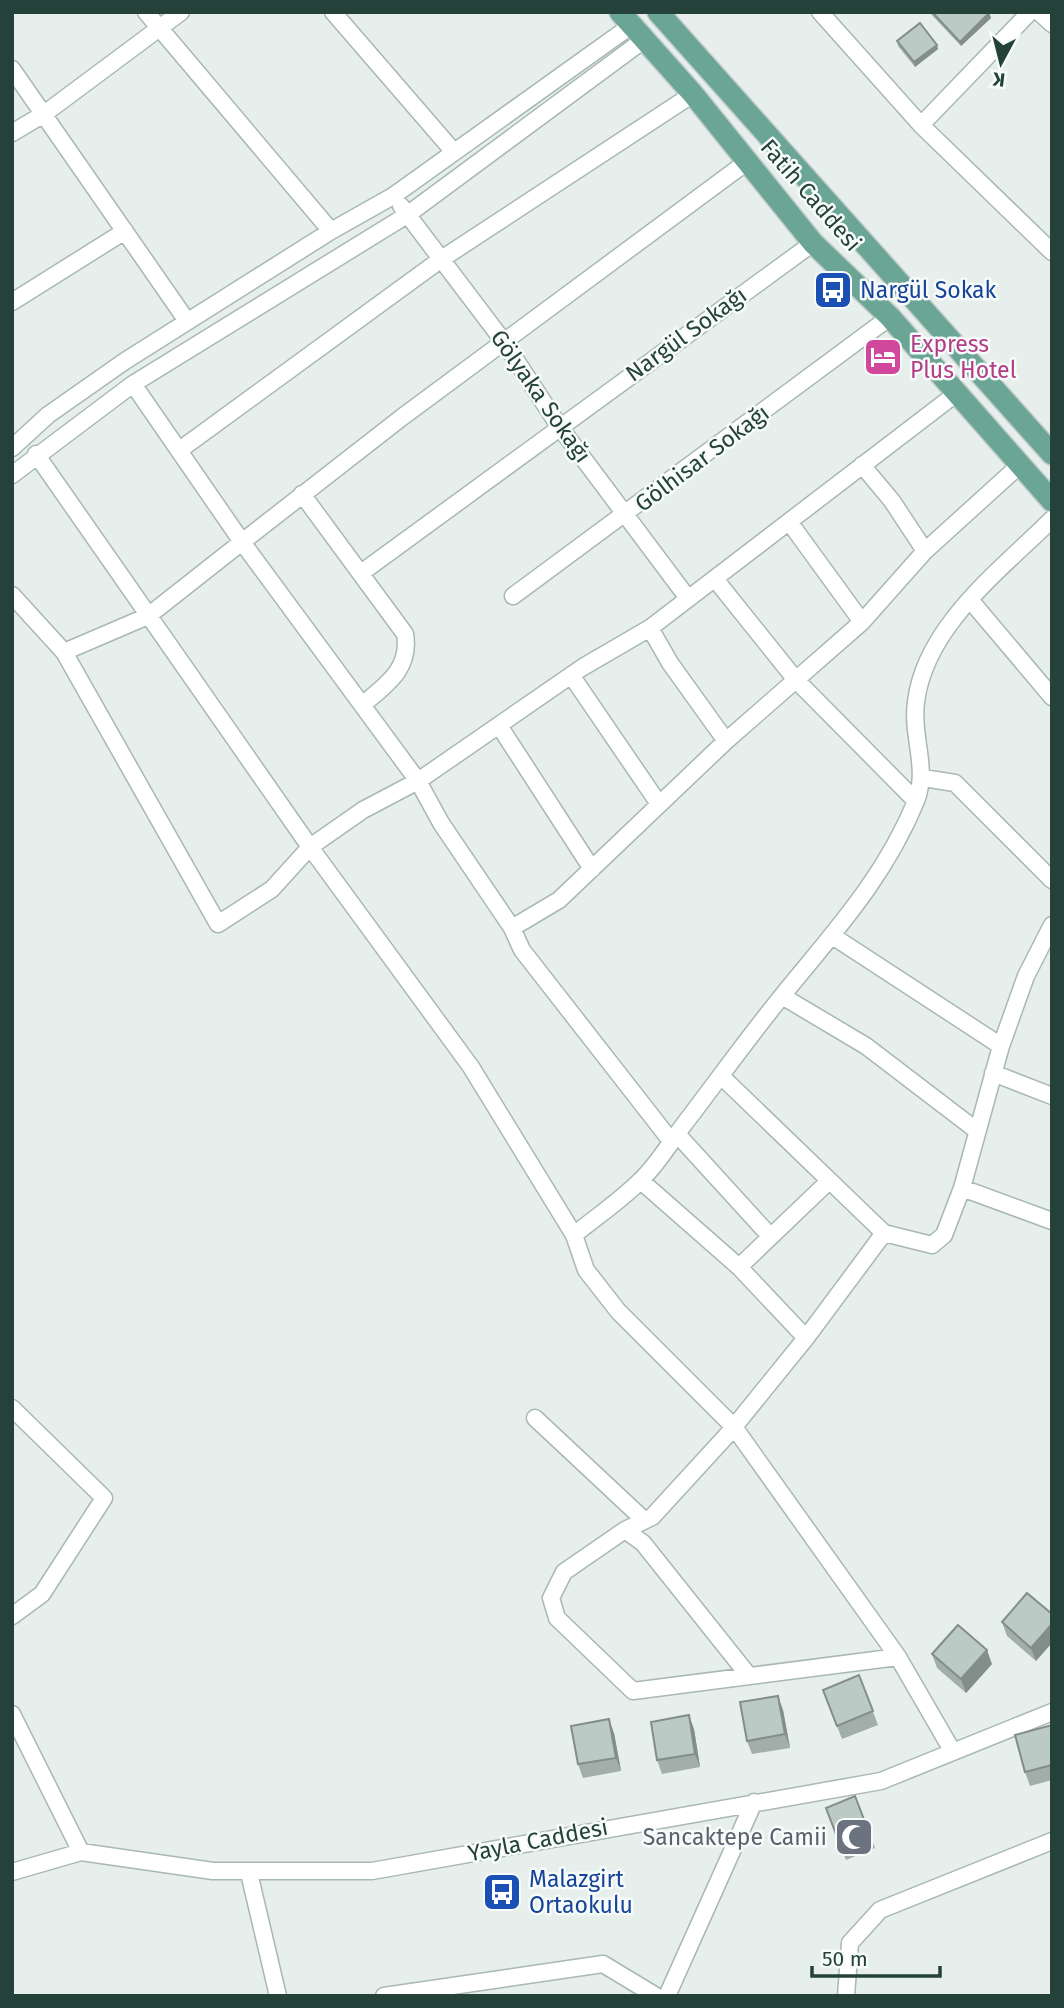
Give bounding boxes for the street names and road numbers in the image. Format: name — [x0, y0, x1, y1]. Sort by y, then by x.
street label: Fatih Caddesi — [755, 133, 867, 257]
street label: Nargül Sokağı — [620, 281, 752, 387]
street label: Gölyaka Sokağı — [485, 324, 597, 468]
street label: Gölhisar Sokağı — [629, 398, 775, 518]
street label: Yayla Caddesi — [466, 1813, 610, 1867]

